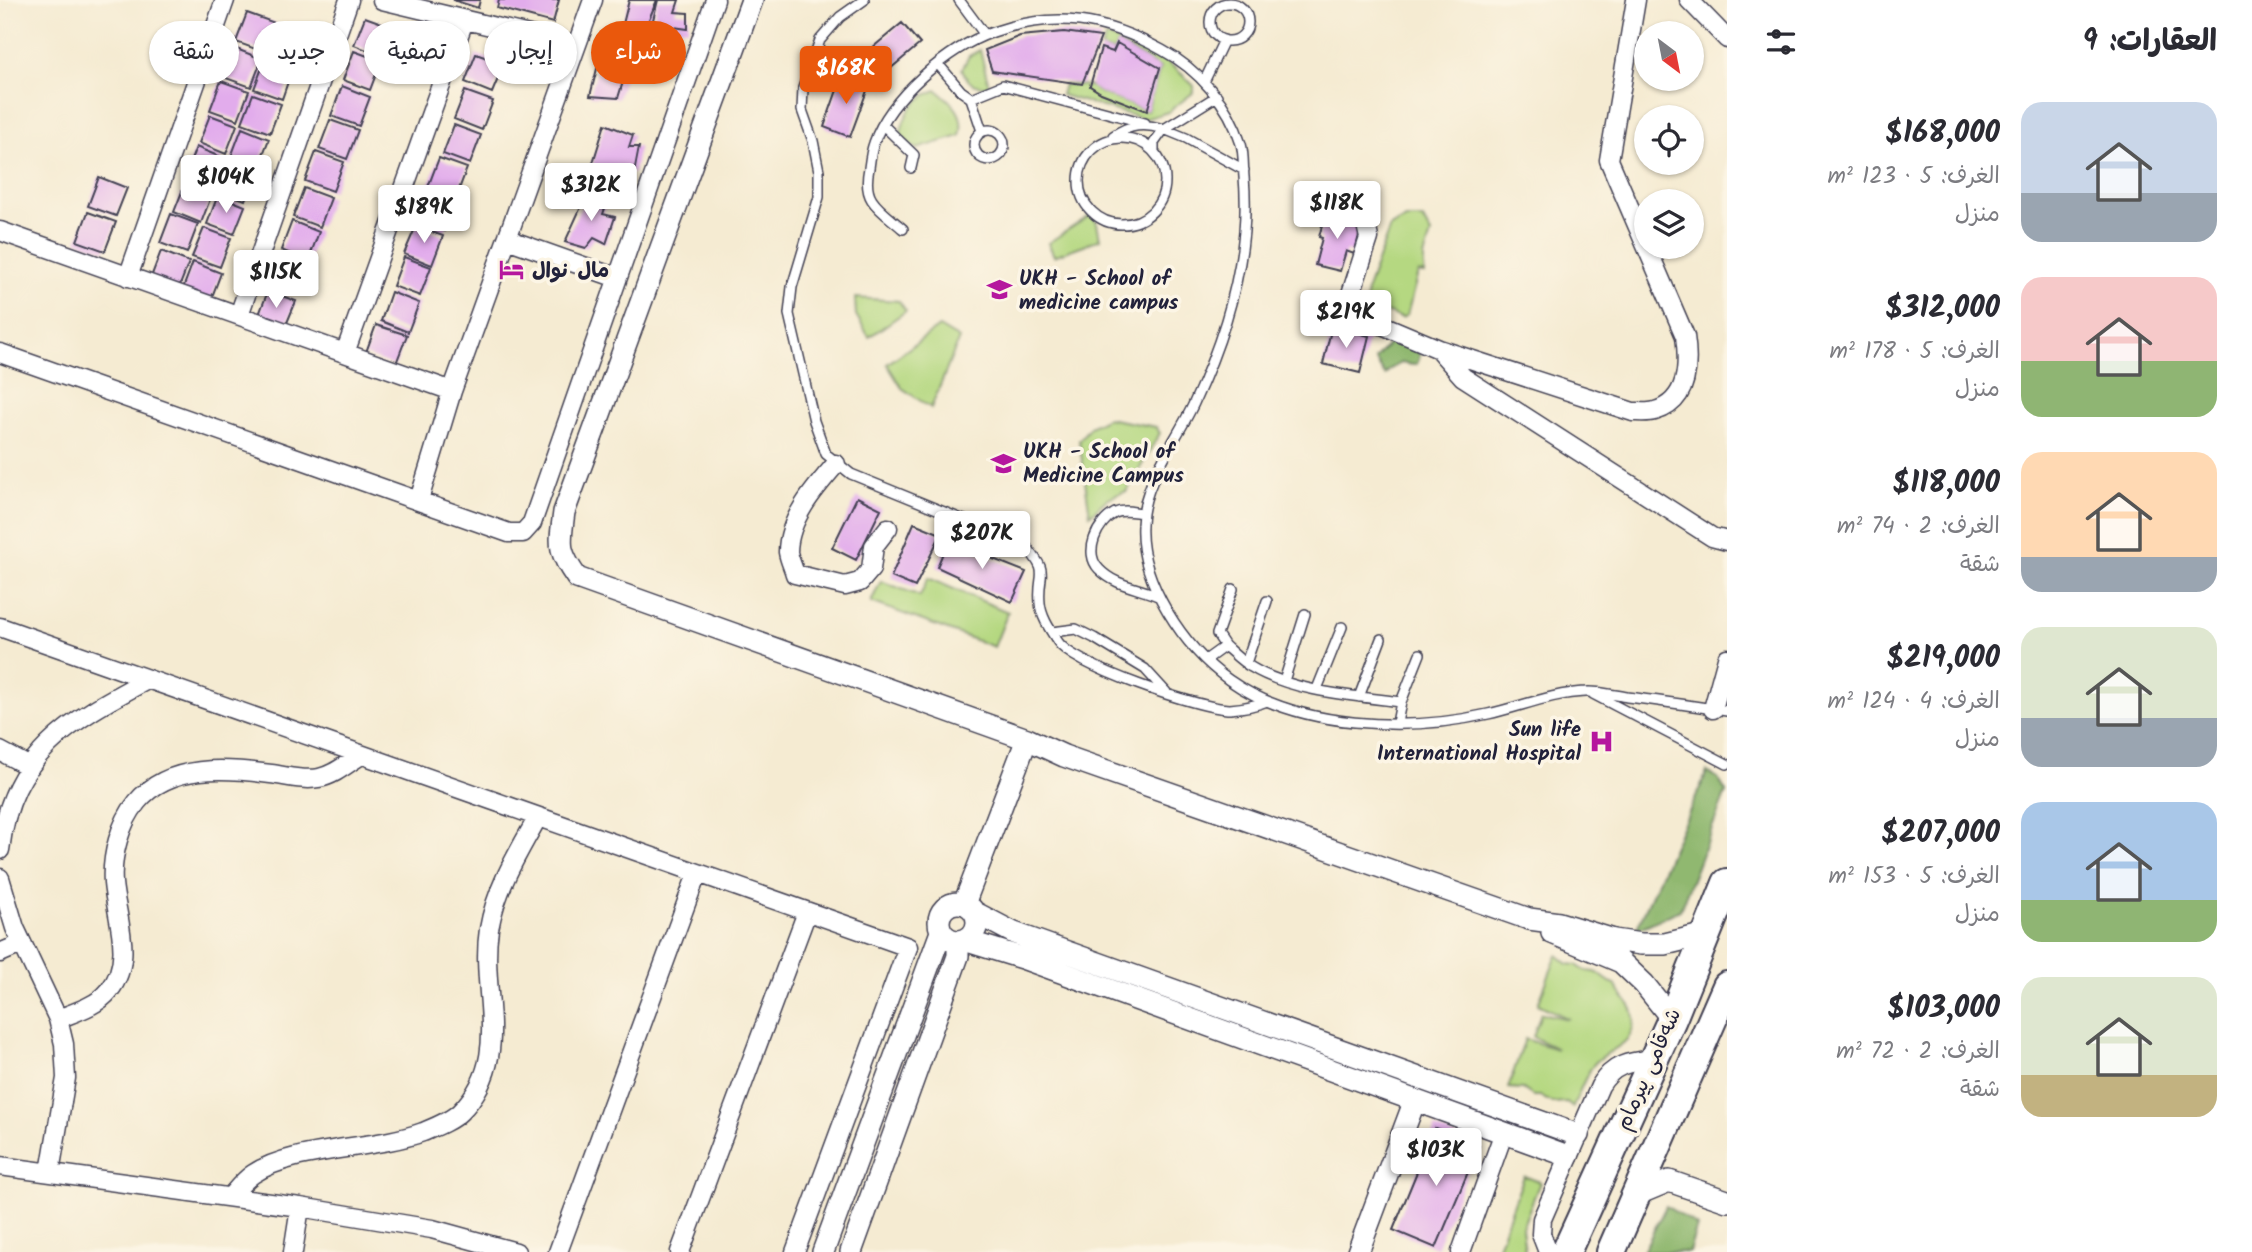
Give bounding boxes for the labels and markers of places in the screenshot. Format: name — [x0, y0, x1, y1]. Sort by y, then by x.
pin: $168K — [797, 46, 895, 106]
pin: $104K — [177, 156, 275, 215]
pin: $312K — [542, 164, 640, 223]
pin: $118K — [1288, 182, 1386, 241]
pin: $189K — [375, 186, 473, 245]
pin: $115K — [227, 250, 325, 310]
place label: مال نوال — [532, 255, 609, 288]
hotel icon: مال نوال — [498, 256, 526, 284]
place label: UKH - School of medicine campus — [1019, 263, 1179, 320]
school or university icon: UKH - School of medicine campus — [985, 276, 1013, 304]
pin: $219K — [1297, 290, 1395, 350]
place label: UKH - School of Medicine Campus — [1023, 436, 1184, 493]
school or university icon: UKH - School of Medicine Campus — [989, 449, 1017, 477]
pin: $207K — [933, 512, 1031, 571]
place label: Sun life International Hospital — [1377, 714, 1581, 771]
hospital icon: Sun life International Hospital — [1587, 727, 1615, 755]
pin: $103K — [1387, 1128, 1485, 1188]

